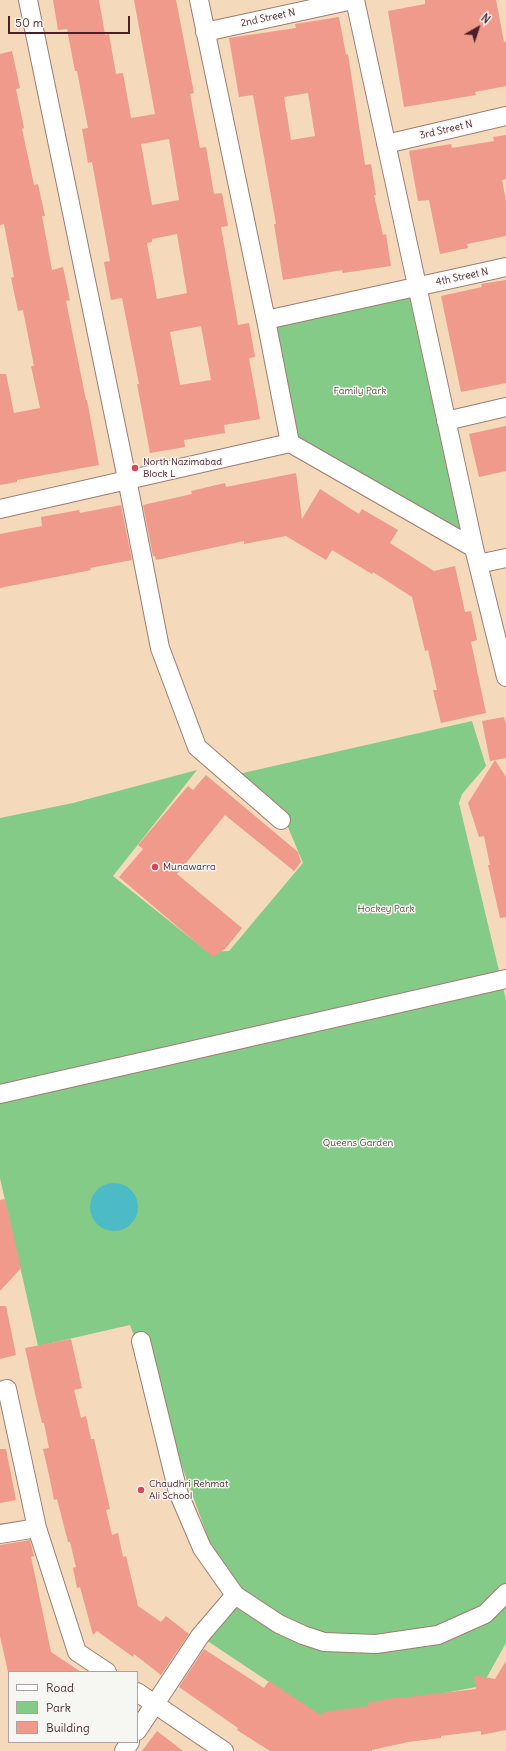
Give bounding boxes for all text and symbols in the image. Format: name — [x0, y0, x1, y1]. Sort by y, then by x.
street label: 2nd Street N — [240, 6, 296, 30]
scale bar — [10, 8, 132, 34]
north arrow — [458, 8, 498, 48]
text: N — [478, 11, 493, 27]
text: 50 m — [15, 15, 43, 30]
street label: 3rd Street N — [418, 118, 474, 142]
street label: 4th Street N — [435, 266, 489, 288]
park label: Family Park — [334, 385, 386, 397]
place label: North Nazimabad Block L — [143, 456, 222, 480]
marker: North Nazimabad Block L — [130, 463, 140, 473]
place label: Munawarra — [163, 861, 216, 873]
marker: Munawarra — [150, 862, 160, 872]
park label: Hockey Park — [357, 903, 415, 915]
park label: Queens Garden — [323, 1137, 393, 1149]
place label: Chaudhri Rehmat Ali School — [149, 1478, 228, 1502]
marker: Chaudhri Rehmat Ali School — [136, 1485, 146, 1495]
legend — [8, 1671, 138, 1743]
text: Road — [46, 1680, 74, 1695]
text: Park — [46, 1700, 71, 1715]
text: Building — [46, 1720, 90, 1735]

